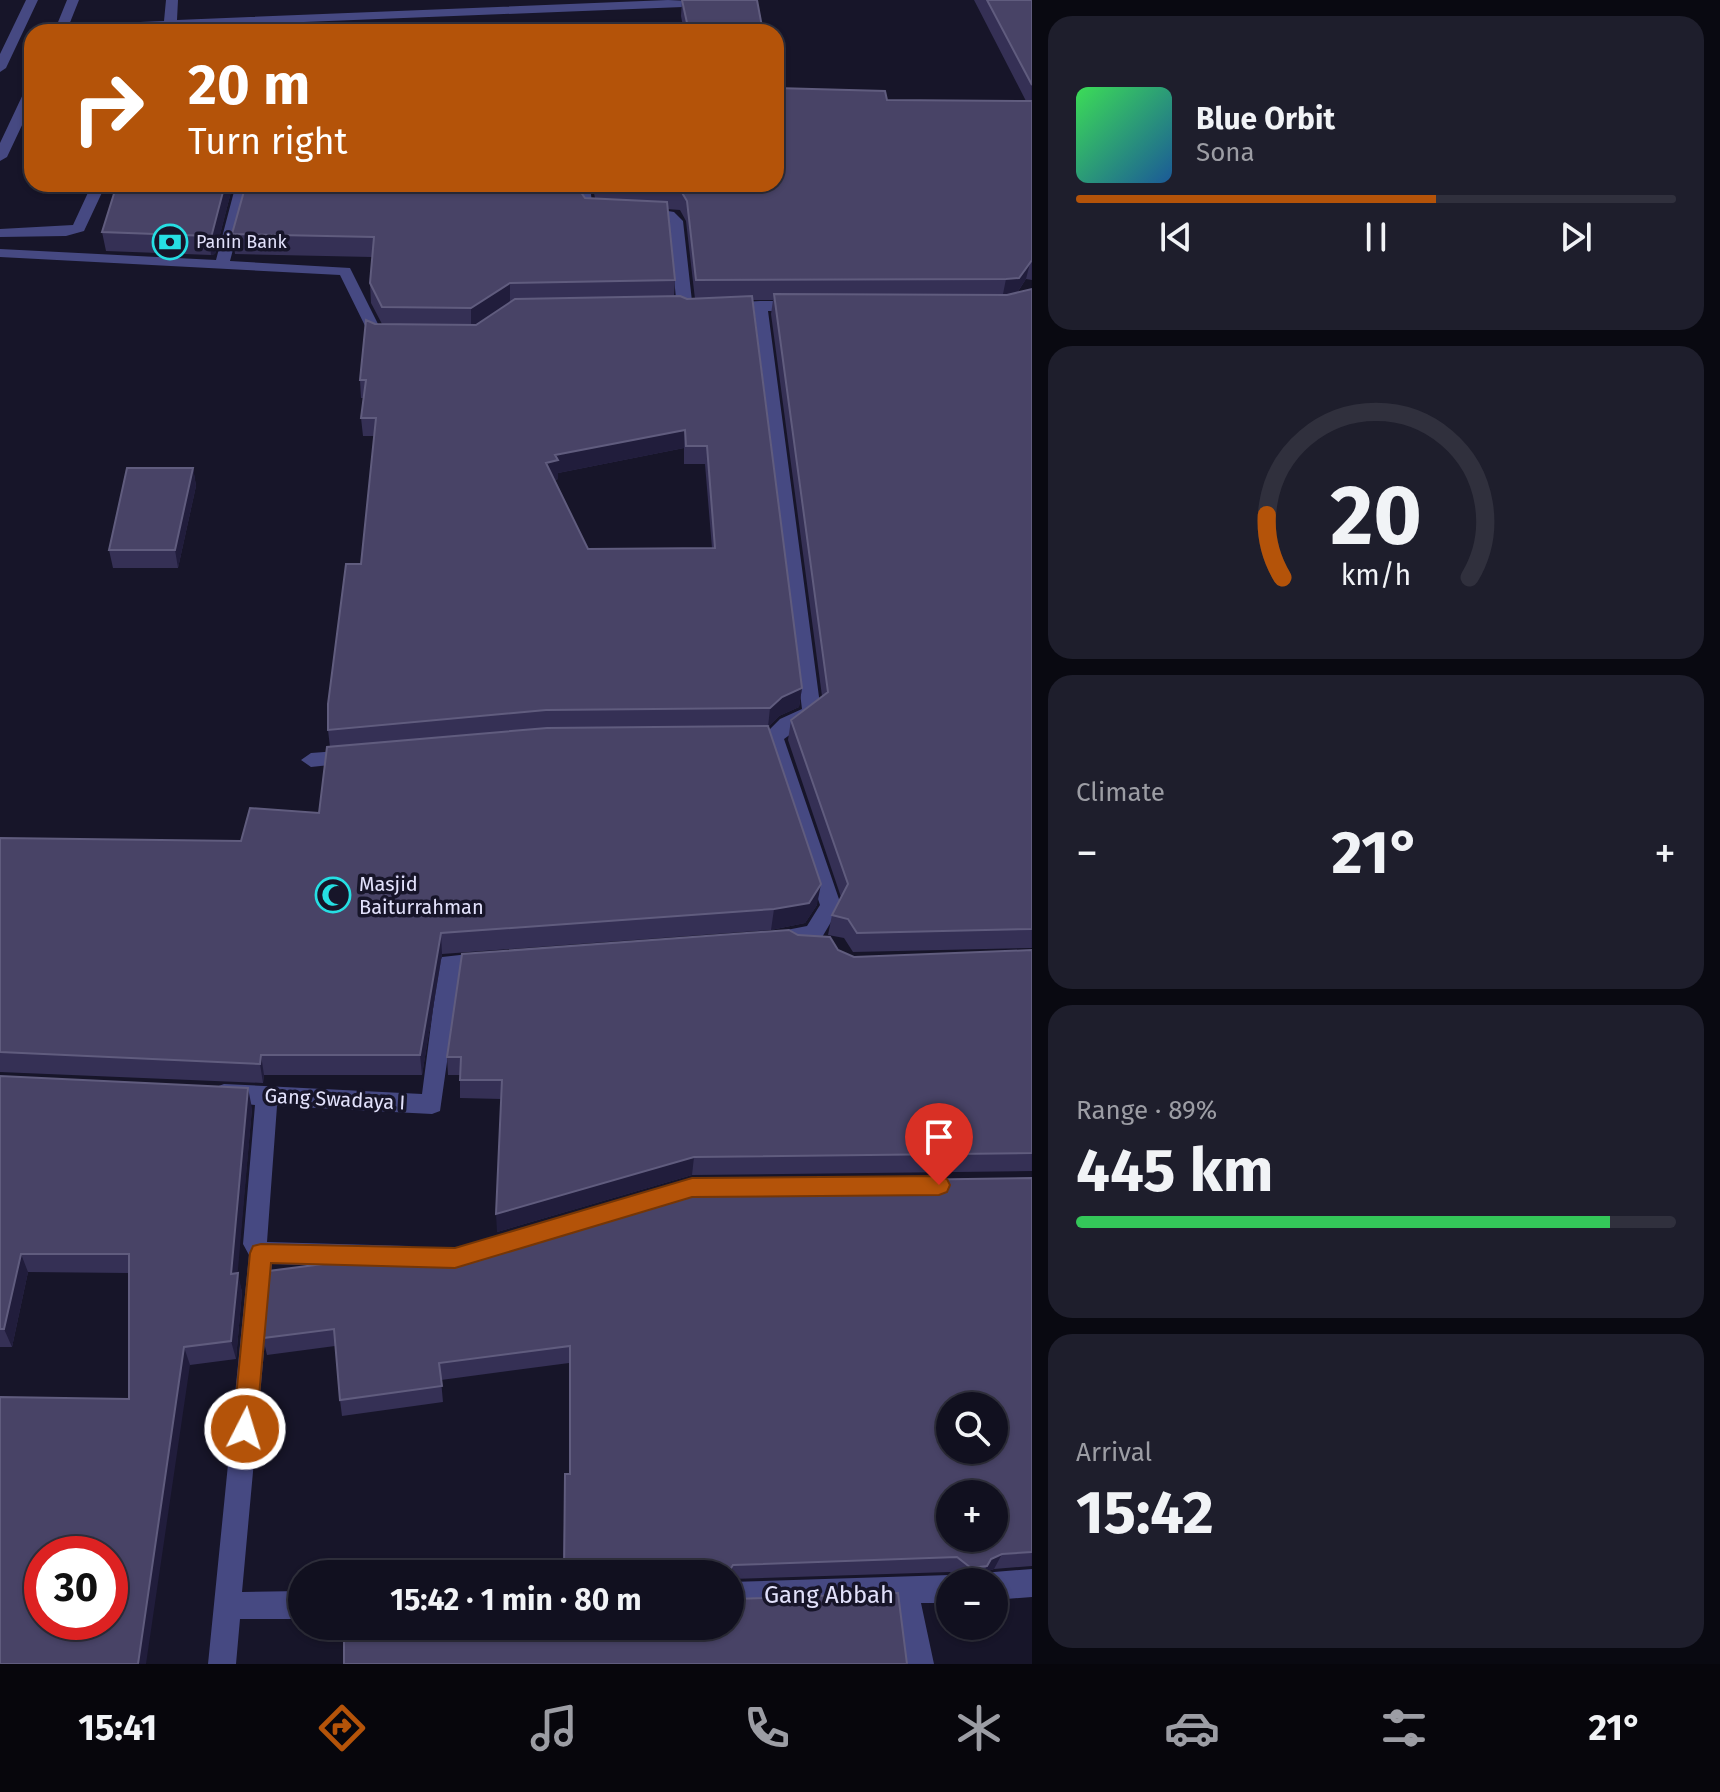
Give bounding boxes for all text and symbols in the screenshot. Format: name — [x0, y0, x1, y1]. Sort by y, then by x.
text: 20 m — [188, 52, 310, 119]
icon: right — [56, 56, 160, 160]
text: Blue Orbit — [1196, 101, 1335, 137]
text: Turn right — [188, 120, 348, 164]
text: Sona — [1196, 137, 1255, 168]
icon: previous — [1154, 215, 1198, 259]
icon: pause — [1354, 215, 1398, 259]
icon: next — [1554, 215, 1598, 259]
bank icon: Panin Bank — [151, 223, 189, 261]
place label: Panin Bank — [196, 231, 287, 253]
text: 20 — [1330, 466, 1422, 566]
text: km/h — [1341, 559, 1411, 594]
text: Climate — [1076, 777, 1165, 808]
text: 21° — [1332, 817, 1420, 889]
text: − — [1076, 827, 1098, 880]
text: + — [1654, 827, 1676, 880]
place label: Masjid Baiturrahman — [359, 872, 484, 919]
mosque icon: Masjid Baiturrahman — [314, 876, 352, 914]
street label: Gang Swadaya I — [264, 1083, 406, 1115]
text: Range · 89% — [1076, 1095, 1217, 1126]
pin — [905, 1103, 973, 1185]
icon: arrive — [917, 1115, 961, 1159]
text: 445 km — [1076, 1135, 1273, 1207]
position arrow — [203, 1387, 287, 1471]
map controls — [936, 1392, 1008, 1640]
button: search — [936, 1392, 1008, 1464]
text: Arrival — [1076, 1437, 1152, 1468]
text: 15:42 — [1076, 1477, 1214, 1549]
button: + — [936, 1480, 1008, 1552]
speed limit sign: 30 — [24, 1536, 128, 1640]
button: − — [936, 1568, 1008, 1640]
street label: Gang Abbah — [764, 1581, 894, 1609]
text: 15:42 · 1 min · 80 m — [390, 1582, 642, 1618]
icon: directions — [314, 1700, 370, 1756]
icon: music — [526, 1700, 582, 1756]
icon: phone — [739, 1700, 795, 1756]
icon: climate — [951, 1700, 1007, 1756]
icon: car — [1164, 1700, 1220, 1756]
icon: filters — [1376, 1700, 1432, 1756]
text: 15:41 — [78, 1706, 157, 1750]
text: 21° — [1588, 1706, 1642, 1750]

